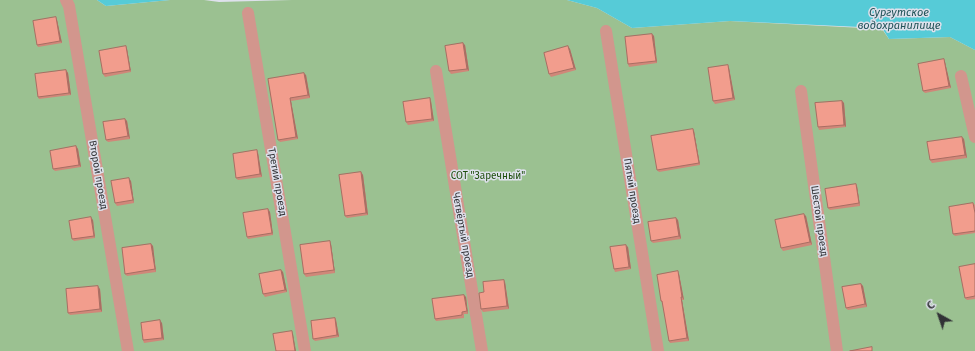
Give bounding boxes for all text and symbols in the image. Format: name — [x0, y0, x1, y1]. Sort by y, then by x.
water label: Сургутское водохранилище — [857, 6, 941, 32]
street label: Второй проезд — [86, 140, 110, 210]
street label: Третий проезд — [265, 147, 289, 217]
street label: Пятый проезд — [621, 157, 643, 225]
park label: СОТ "Заречный" — [451, 170, 525, 182]
street label: Шестой проезд — [808, 185, 830, 257]
street label: Четвёртый проезд — [450, 191, 476, 279]
north arrow — [919, 295, 959, 335]
text: С — [924, 298, 938, 312]

